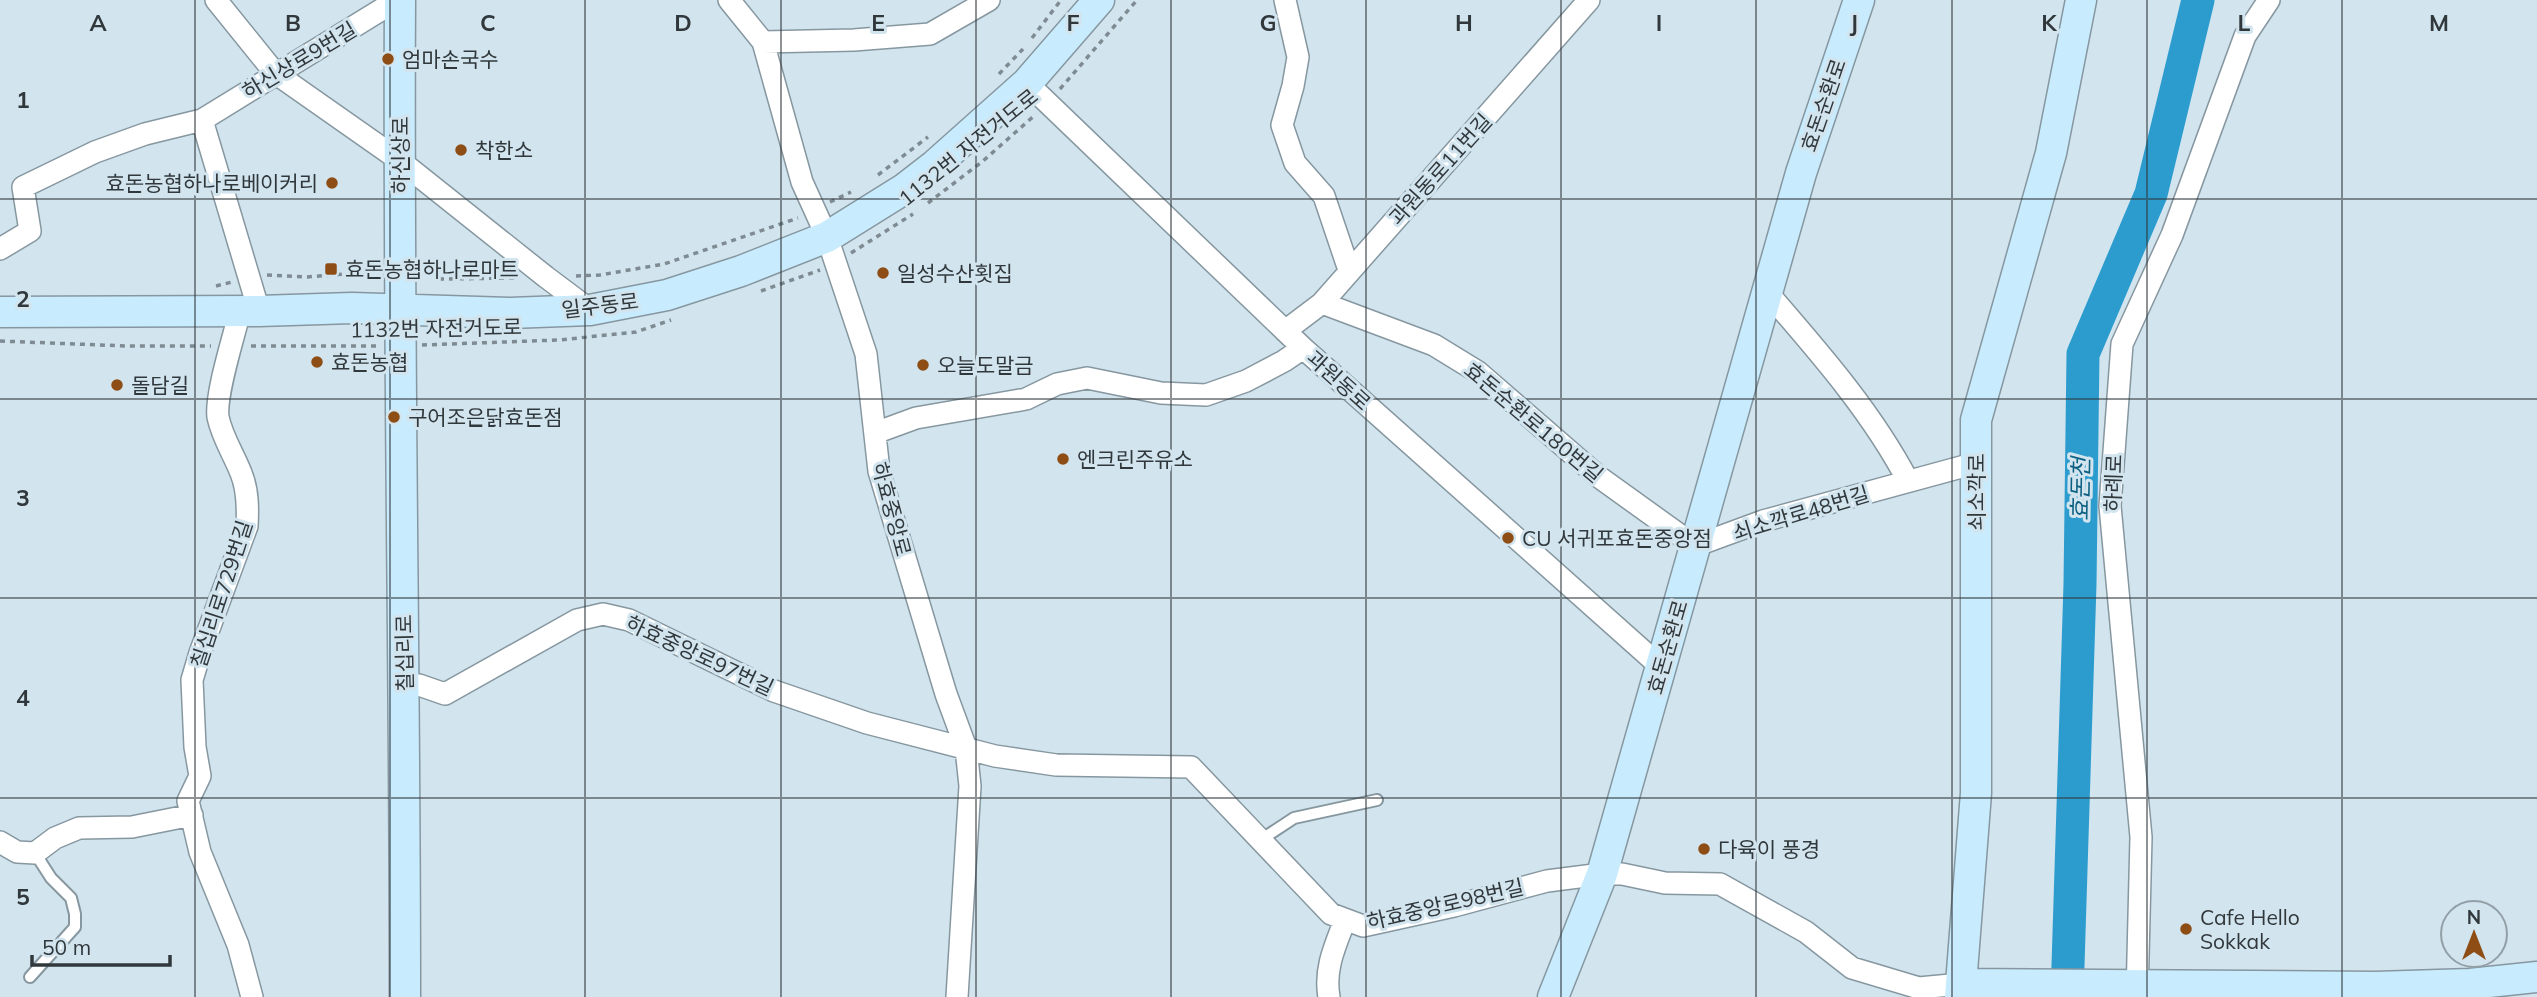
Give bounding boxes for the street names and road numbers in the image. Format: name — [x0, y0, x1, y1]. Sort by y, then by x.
street label: 하신상로9번길 — [237, 16, 361, 104]
street label: 효돈순환로 — [1795, 55, 1851, 155]
street label: 1132번 자전거도로 — [893, 83, 1043, 211]
street label: 과원동로11번길 — [1383, 108, 1497, 230]
street label: 하신상로 — [387, 116, 413, 194]
street label: 일주동로 — [560, 287, 640, 323]
street label: 1132번 자전거도로 — [350, 314, 522, 342]
street label: 과원동로 — [1302, 344, 1376, 416]
street label: 효돈순환로180번길 — [1459, 356, 1609, 488]
street label: 쇠소깍로 — [1963, 453, 1989, 531]
street label: 하례로 — [2099, 454, 2127, 512]
street label: 하효중앙로 — [867, 459, 917, 559]
street label: 쇠소깍로48번길 — [1730, 480, 1872, 546]
street label: 칠십리로729번길 — [185, 517, 257, 671]
street label: 효돈순환로 — [1641, 597, 1693, 697]
street label: 하효중앙로97번길 — [622, 609, 778, 701]
street label: 칠십리로 — [390, 614, 418, 692]
street label: 하효중앙로98번길 — [1364, 873, 1526, 935]

